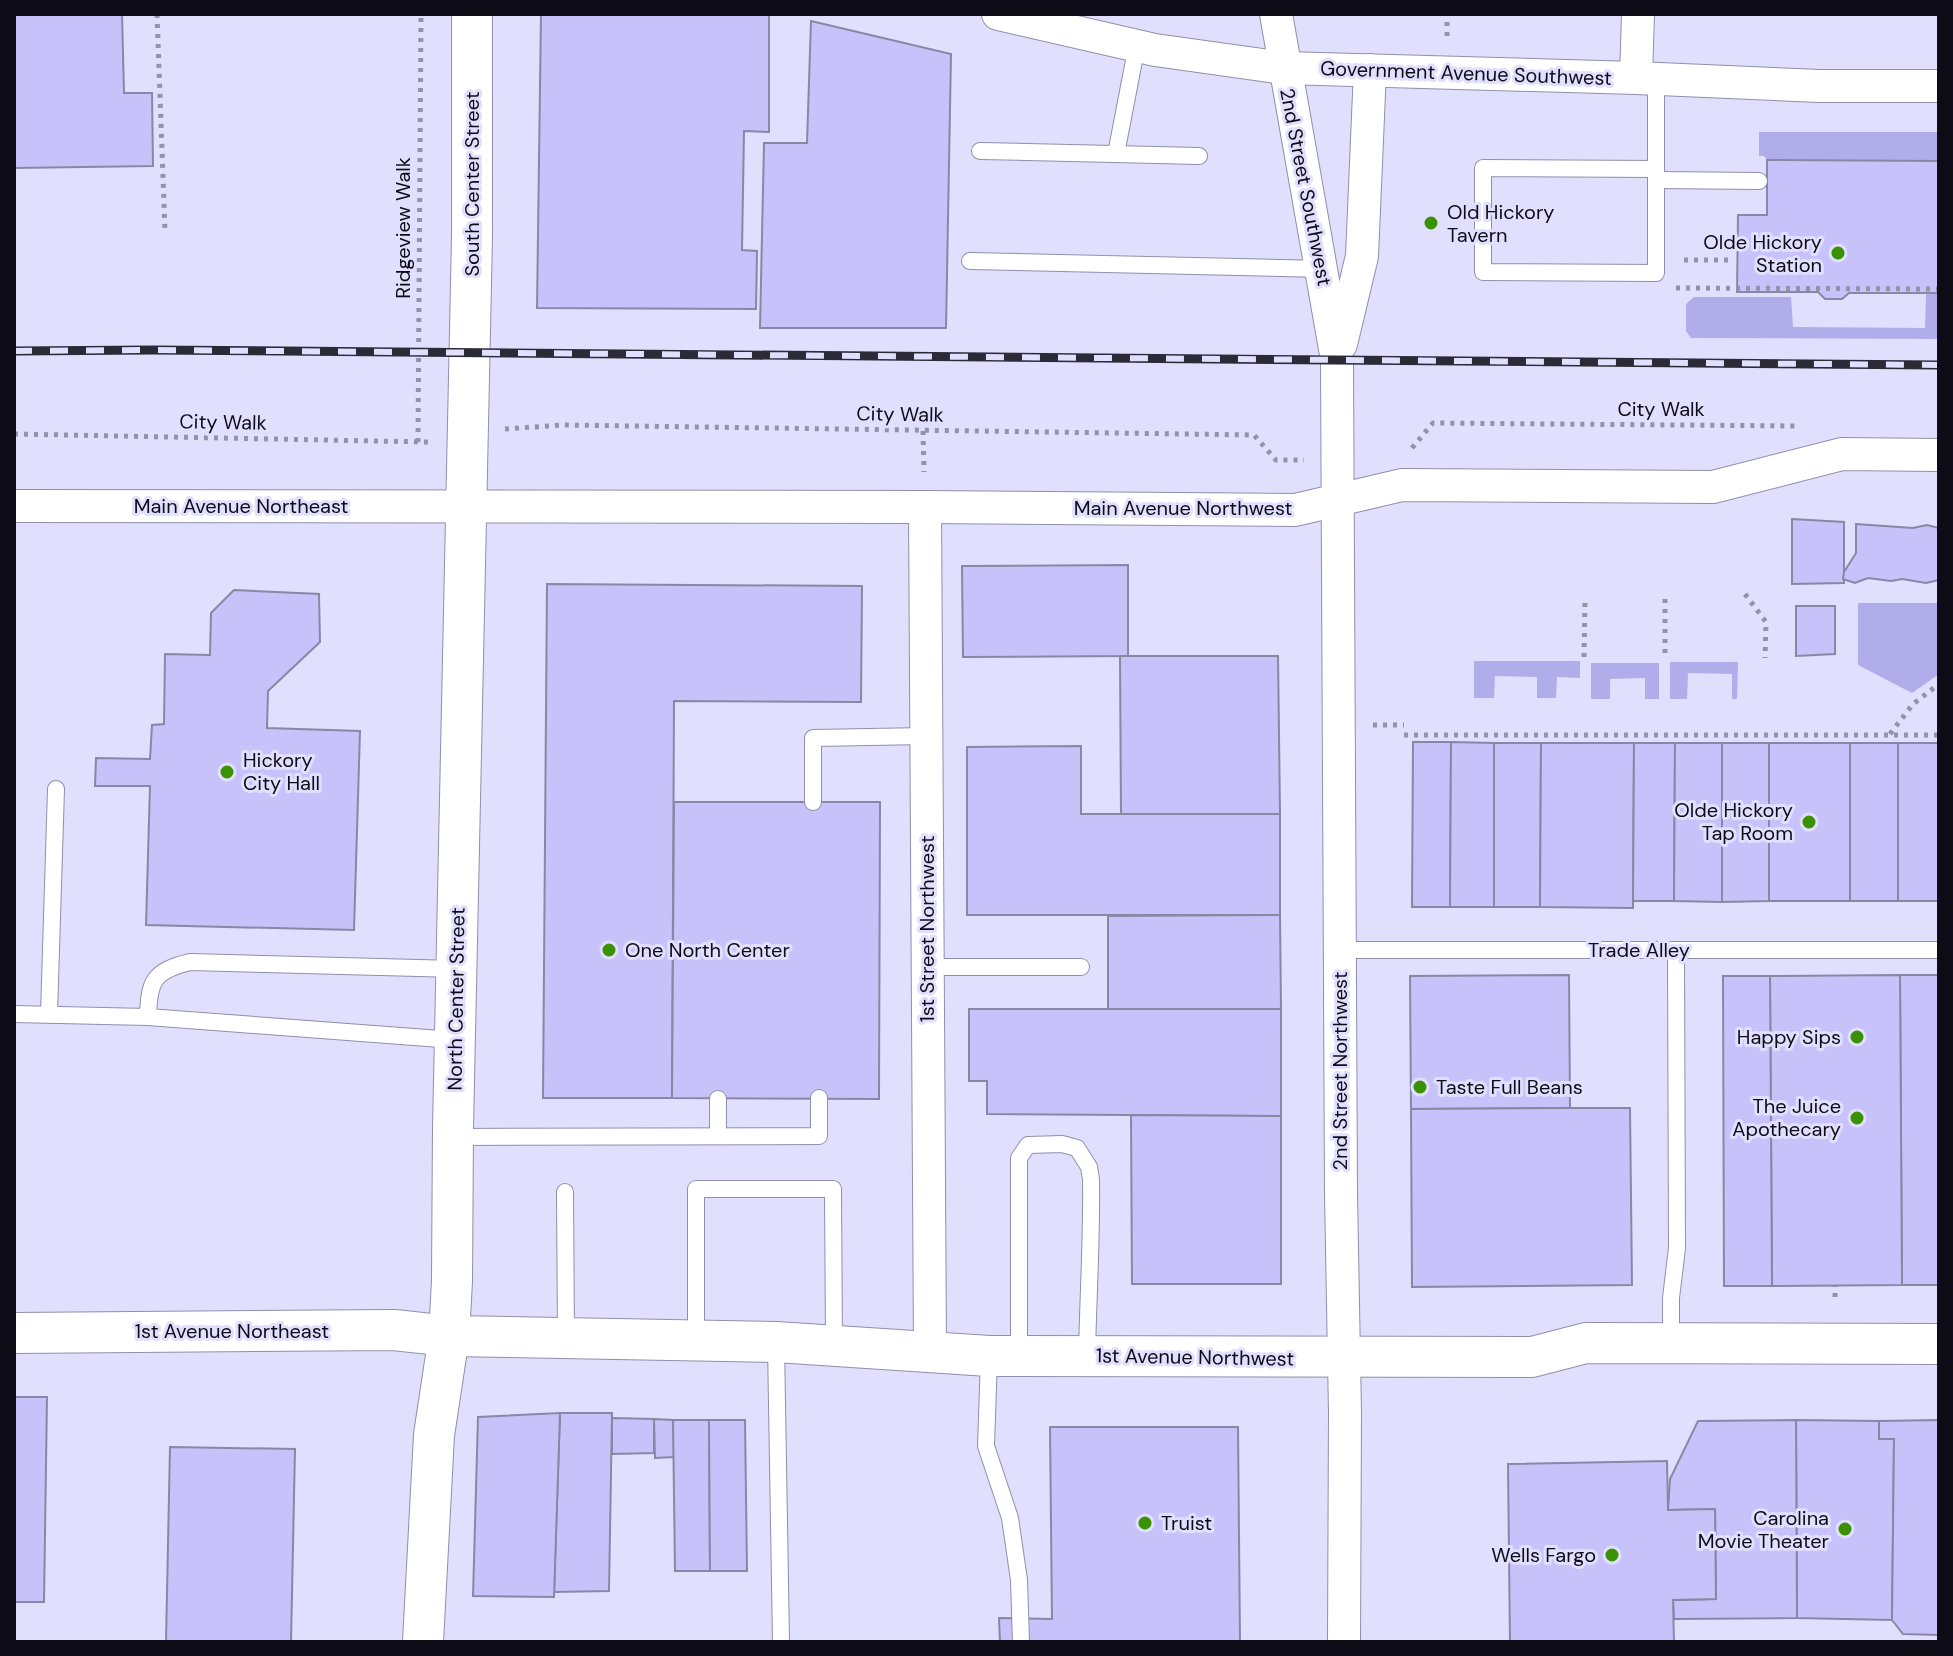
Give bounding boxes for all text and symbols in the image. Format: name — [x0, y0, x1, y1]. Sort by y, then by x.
street label: Government Avenue Southwest — [1320, 55, 1612, 91]
street label: 2nd Street Southwest — [1274, 86, 1338, 288]
street label: South Center Street — [459, 91, 485, 277]
street label: Ridgeview Walk — [390, 157, 416, 299]
place label: Old Hickory Tavern — [1447, 199, 1554, 248]
marker: Old Hickory Tavern — [1422, 214, 1440, 232]
place label: Olde Hickory Station — [1703, 229, 1822, 278]
marker: Olde Hickory Station — [1829, 244, 1847, 262]
street label: City Walk — [1617, 396, 1705, 422]
street label: City Walk — [856, 400, 944, 428]
street label: City Walk — [179, 408, 267, 436]
street label: Main Avenue Northeast — [134, 493, 348, 519]
street label: Main Avenue Northwest — [1074, 495, 1292, 521]
place label: Hickory City Hall — [243, 747, 320, 796]
marker: Hickory City Hall — [218, 763, 236, 781]
place label: Olde Hickory Tap Room — [1674, 797, 1793, 846]
marker: Olde Hickory Tap Room — [1800, 813, 1818, 831]
street label: 1st Street Northwest — [914, 835, 940, 1023]
street label: North Center Street — [441, 907, 471, 1091]
place label: One North Center — [625, 937, 790, 963]
street label: Trade Alley — [1588, 937, 1690, 963]
marker: One North Center — [600, 941, 618, 959]
street label: 2nd Street Northwest — [1327, 971, 1353, 1170]
place label: Happy Sips — [1737, 1024, 1841, 1050]
marker: Happy Sips — [1848, 1028, 1866, 1046]
place label: Taste Full Beans — [1436, 1074, 1583, 1100]
marker: Taste Full Beans — [1411, 1078, 1429, 1096]
place label: The Juice Apothecary — [1732, 1093, 1841, 1142]
marker: The Juice Apothecary — [1848, 1109, 1866, 1127]
street label: 1st Avenue Northeast — [135, 1318, 329, 1344]
street label: 1st Avenue Northwest — [1096, 1342, 1295, 1372]
place label: Carolina Movie Theater — [1698, 1505, 1829, 1554]
place label: Truist — [1161, 1510, 1212, 1536]
marker: Truist — [1136, 1514, 1154, 1532]
marker: Carolina Movie Theater — [1836, 1520, 1854, 1538]
place label: Wells Fargo — [1491, 1542, 1596, 1568]
marker: Wells Fargo — [1603, 1546, 1621, 1564]

